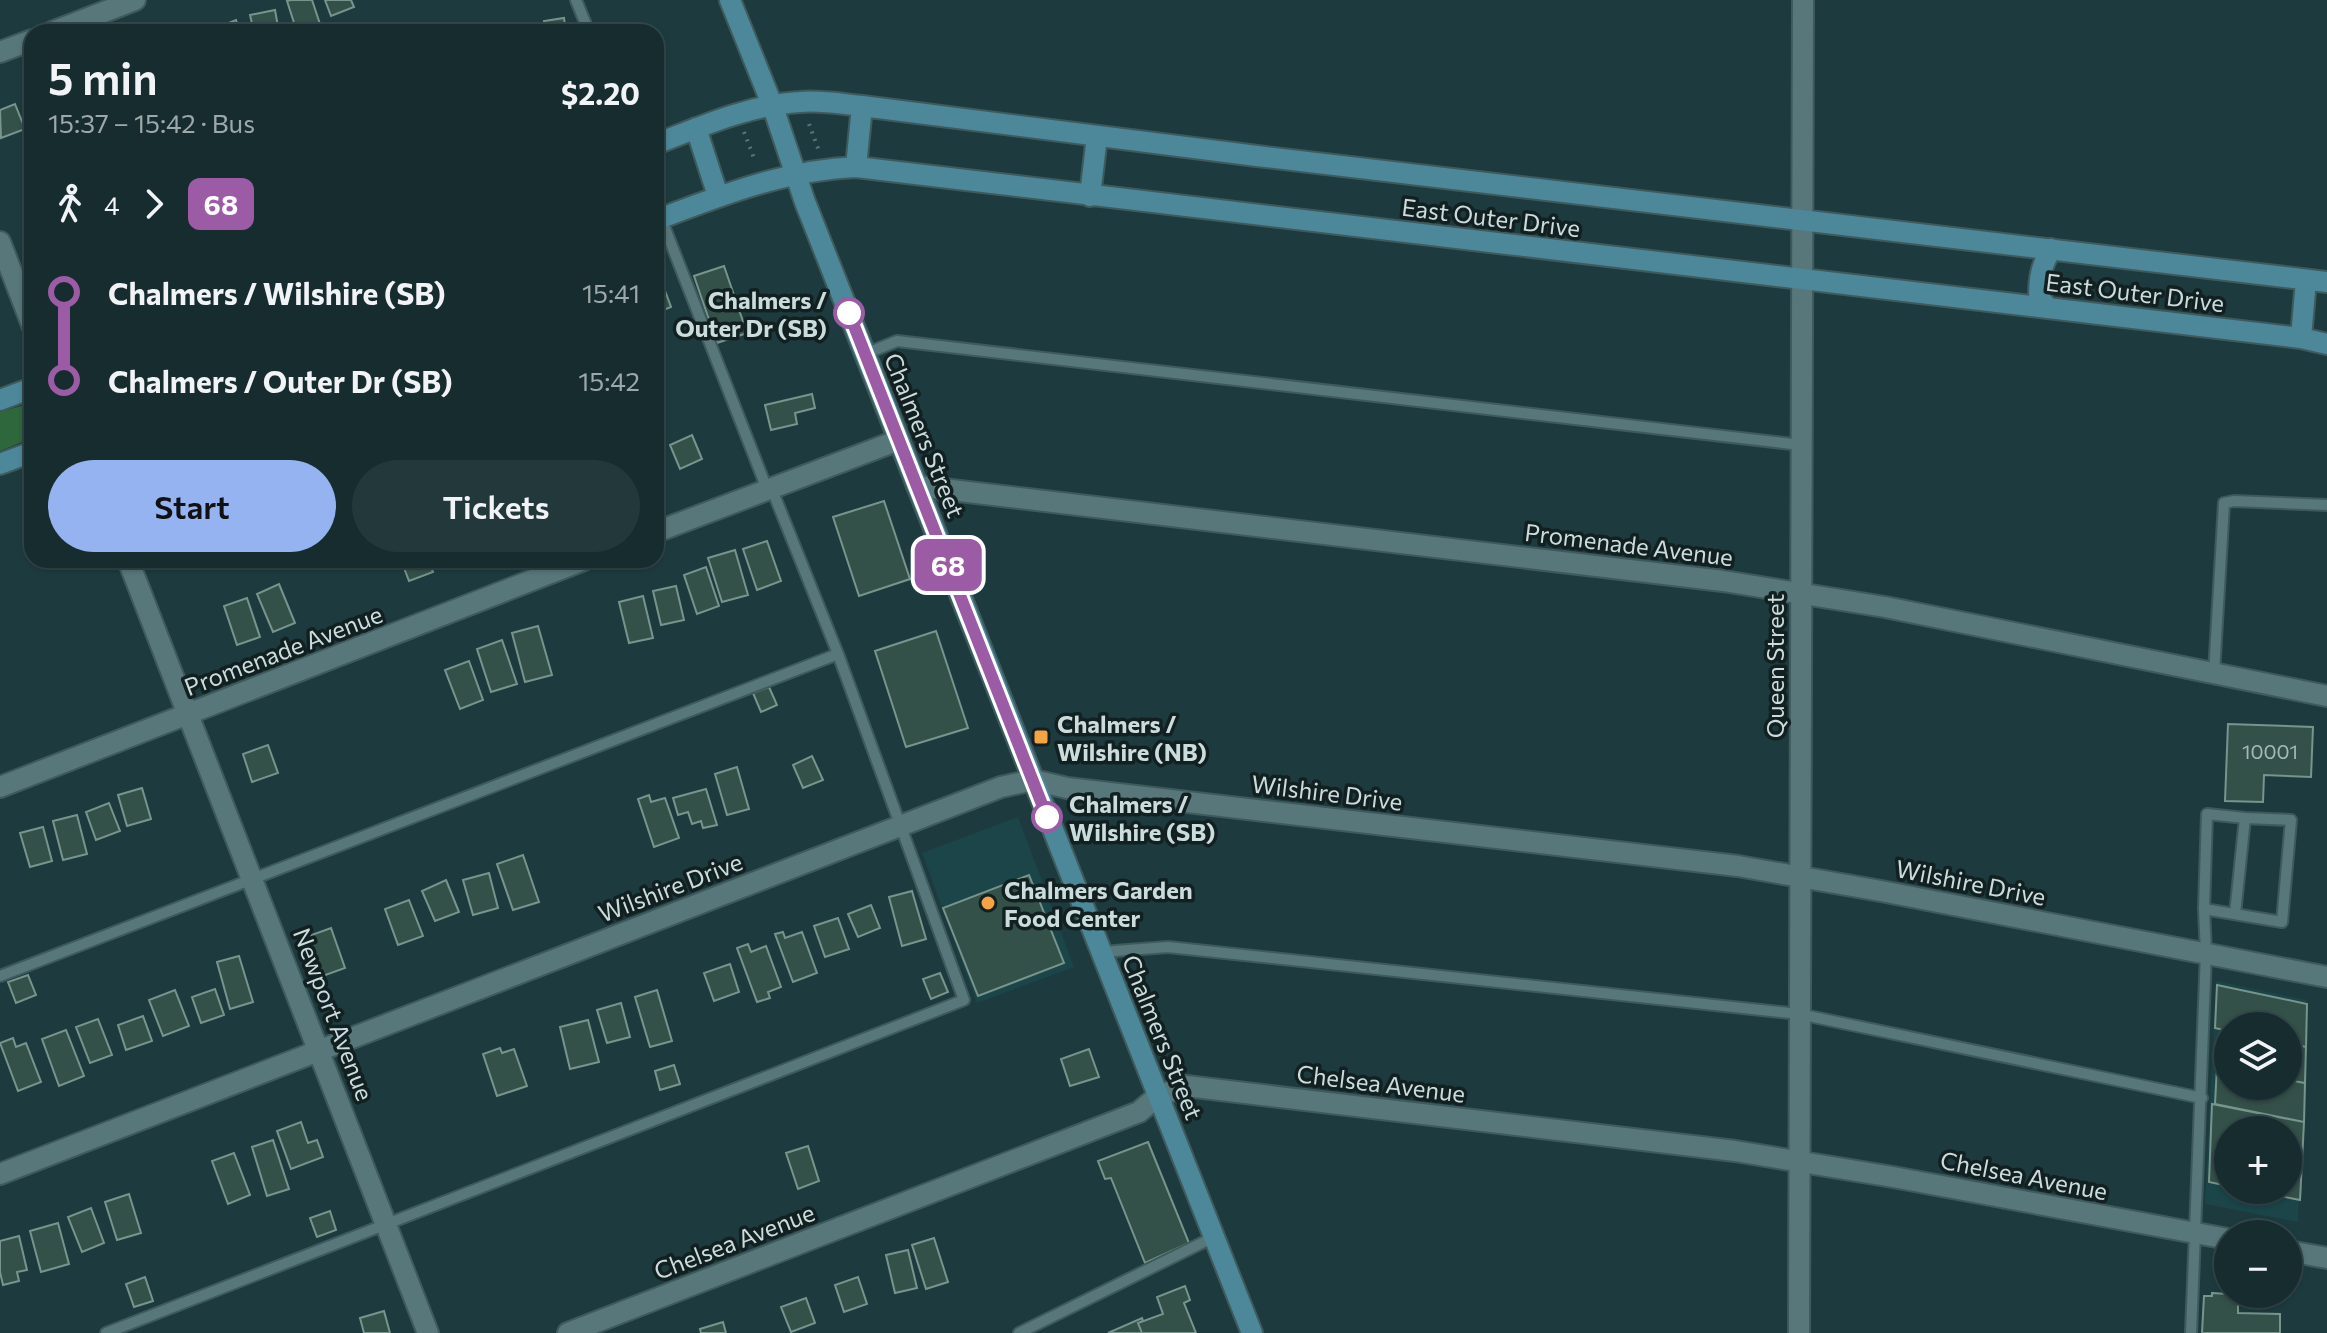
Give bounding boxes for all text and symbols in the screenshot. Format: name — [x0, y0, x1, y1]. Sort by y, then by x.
text: 5 min — [48, 50, 158, 104]
text: $2.20 — [561, 74, 640, 111]
text: 15:37 – 15:42 · Bus — [48, 107, 255, 138]
icon: walk — [48, 182, 92, 226]
icon: forward — [132, 182, 176, 226]
text: 68 — [204, 187, 238, 221]
text: 4 — [104, 189, 120, 220]
street label: East Outer Drive — [1400, 192, 1582, 242]
street label: East Outer Drive — [2044, 267, 2226, 317]
text: Chalmers / Wilshire (SB) — [108, 274, 446, 311]
text: 15:41 — [582, 277, 640, 308]
place label: Chalmers / Outer Dr (SB) — [675, 285, 827, 342]
marker: Chalmers / Outer Dr (SB) — [834, 298, 864, 328]
street label: Chalmers Street — [879, 348, 971, 522]
text: Chalmers / Outer Dr (SB) — [108, 362, 453, 399]
text: 15:42 — [578, 365, 640, 396]
button: Start — [48, 460, 336, 552]
button: Tickets — [352, 460, 640, 552]
street label: Promenade Avenue — [1523, 517, 1735, 571]
line badge: 68 — [912, 539, 984, 591]
text: 68 — [931, 548, 965, 582]
street label: Queen Street — [1760, 594, 1789, 738]
street label: Promenade Avenue — [180, 599, 386, 701]
place label: Chalmers / Wilshire (NB) — [1057, 709, 1207, 766]
marker: Chalmers / Wilshire (NB) — [1032, 728, 1050, 746]
house number: 10001 — [2242, 739, 2298, 763]
street label: Wilshire Drive — [1250, 768, 1404, 816]
place label: Chalmers / Wilshire (SB) — [1069, 789, 1215, 846]
marker: Chalmers / Wilshire (SB) — [1032, 802, 1062, 832]
street label: Wilshire Drive — [594, 846, 746, 928]
street label: Wilshire Drive — [1894, 853, 2048, 911]
place label: Chalmers Garden Food Center — [1004, 875, 1193, 932]
marker: Chalmers Garden Food Center — [979, 894, 997, 912]
street label: Newport Avenue — [288, 924, 380, 1104]
street label: Chalmers Street — [1117, 950, 1209, 1124]
map controls — [2214, 1012, 2302, 1308]
button: layers — [2214, 1012, 2302, 1100]
street label: Chelsea Avenue — [1295, 1058, 1467, 1108]
button: + — [2214, 1116, 2302, 1204]
street label: Chelsea Avenue — [1938, 1145, 2110, 1205]
street label: Chelsea Avenue — [650, 1197, 818, 1285]
button: − — [2214, 1220, 2302, 1308]

